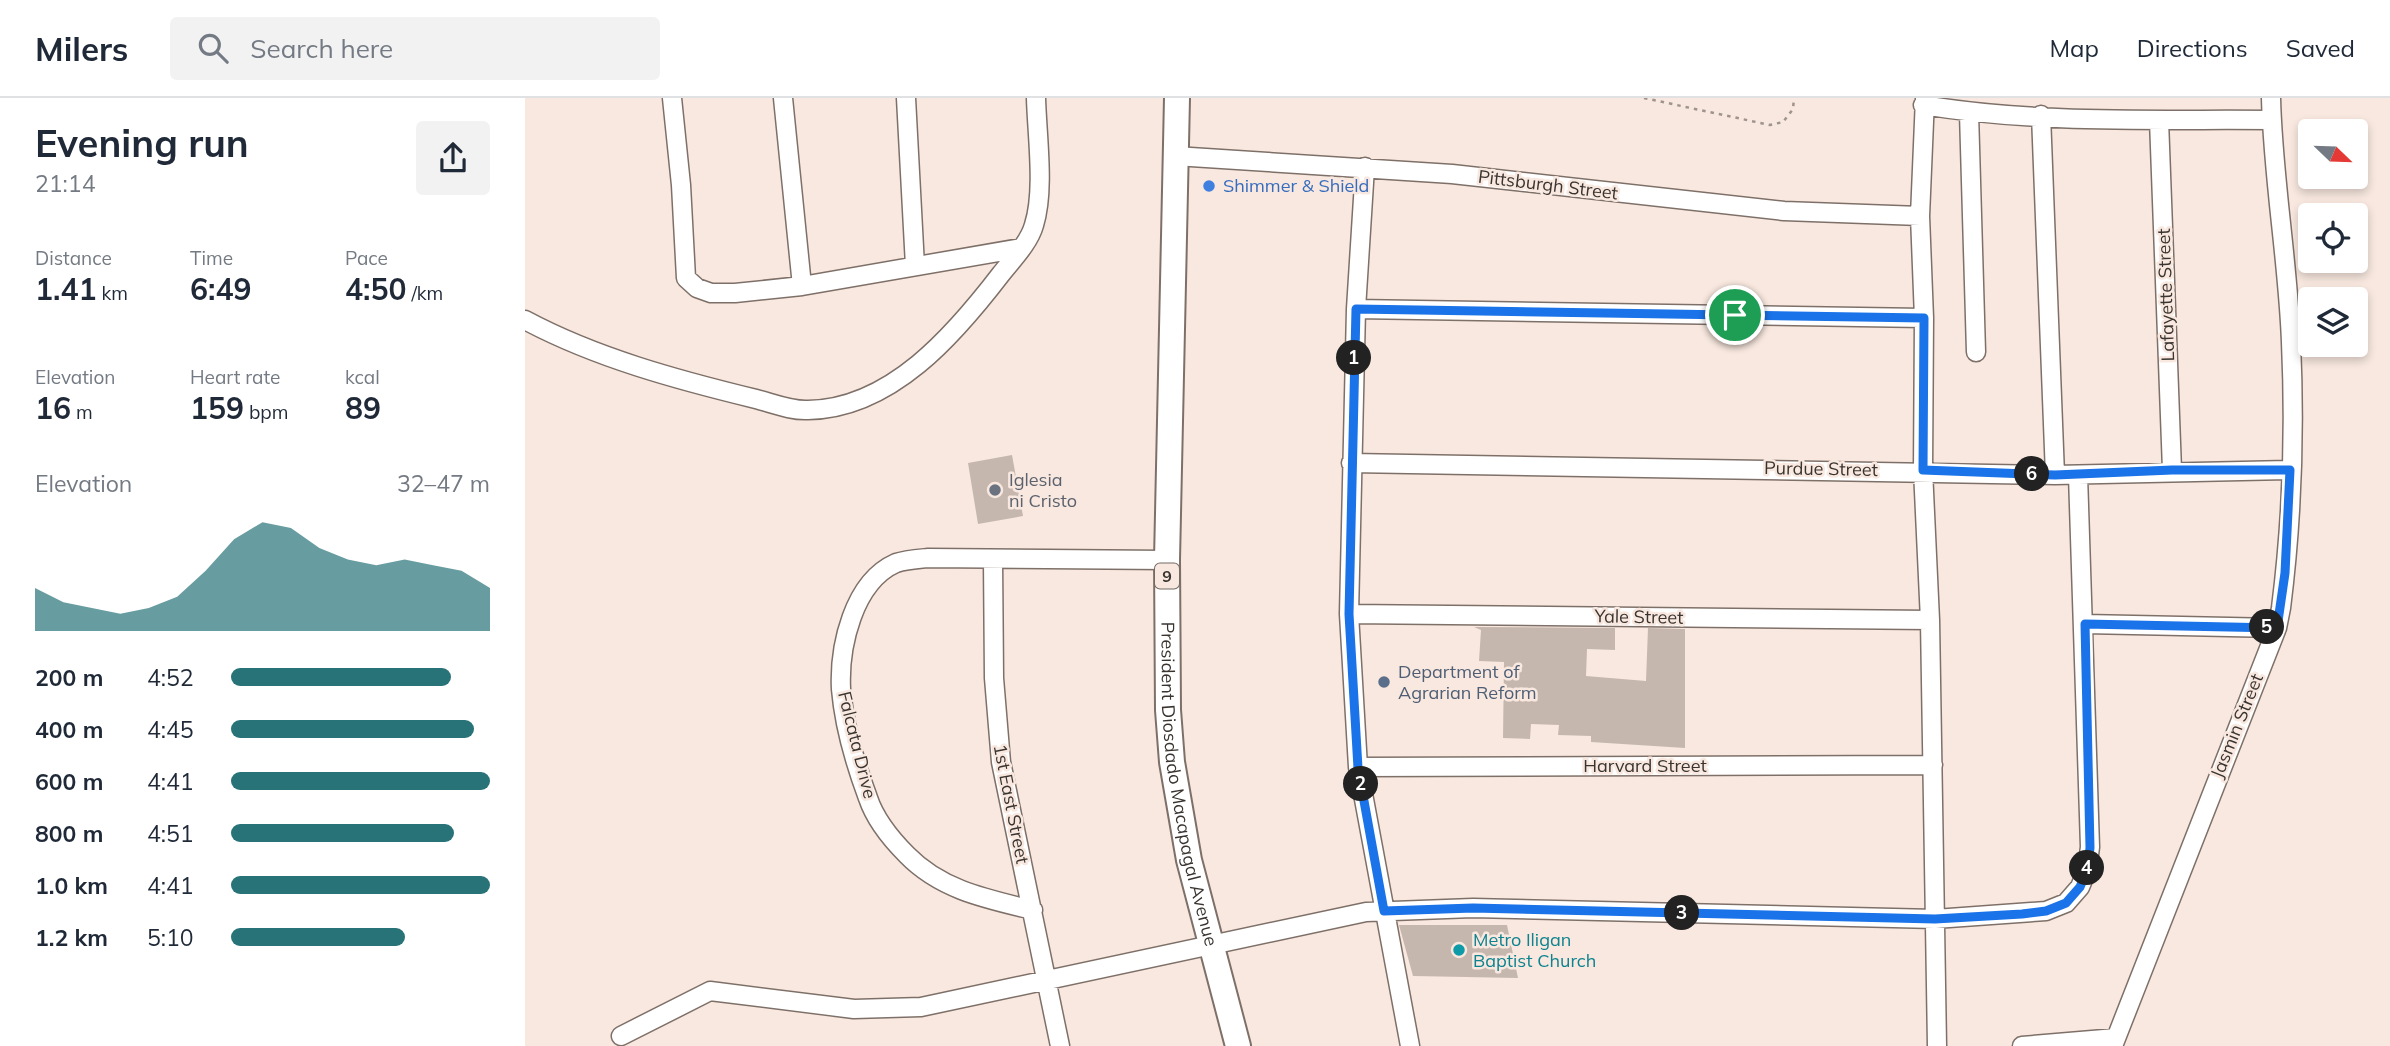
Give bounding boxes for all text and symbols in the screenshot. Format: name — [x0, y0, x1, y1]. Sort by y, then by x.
search box — [170, 17, 660, 80]
text: Milers — [35, 28, 128, 69]
icon: search — [194, 29, 232, 67]
text: Search here — [250, 32, 393, 65]
text: Map — [2049, 33, 2099, 63]
text: Directions — [2137, 33, 2248, 63]
text: Saved — [2286, 33, 2355, 63]
text: Evening run — [35, 119, 249, 167]
north arrow — [2298, 119, 2368, 189]
map controls — [2298, 119, 2368, 357]
button: share — [416, 121, 490, 195]
street label: Pittsburgh Street — [1477, 165, 1619, 204]
text: 21:14 — [35, 169, 95, 198]
place label: Shimmer & Shield — [1223, 174, 1369, 197]
marker: Shimmer & Shield — [1201, 178, 1217, 194]
button: locate — [2298, 203, 2368, 273]
street label: Lafayette Street — [2152, 228, 2179, 362]
text: Distance — [35, 246, 112, 270]
text: Time — [190, 246, 233, 270]
text: Pace — [345, 246, 388, 270]
text: 1.41 — [35, 270, 96, 308]
text: 6:49 — [190, 270, 251, 308]
text: 4:50 — [345, 270, 406, 308]
text: km — [96, 281, 128, 305]
text: /km — [406, 281, 443, 305]
pin — [1705, 285, 1765, 345]
button: layers — [2298, 287, 2368, 357]
icon: arrive — [1716, 296, 1754, 334]
pin: 1 — [1337, 341, 1371, 376]
text: 1 — [1348, 345, 1359, 369]
text: Elevation — [35, 365, 115, 389]
text: Heart rate — [190, 365, 280, 389]
text: kcal — [345, 365, 380, 389]
text: 16 — [35, 389, 71, 427]
text: 159 — [190, 389, 244, 427]
text: 89 — [345, 389, 381, 427]
text: m — [71, 400, 93, 424]
text: bpm — [244, 400, 288, 424]
street label: Purdue Street — [1764, 456, 1878, 481]
pin: 6 — [2015, 456, 2049, 492]
text: 6 — [2026, 461, 2037, 485]
place label: Iglesia ni Cristo — [1009, 468, 1077, 512]
text: Elevation — [35, 469, 132, 498]
text: 32–47 m — [397, 469, 490, 498]
marker: Iglesia ni Cristo — [987, 482, 1003, 498]
road number: 9 — [1155, 564, 1179, 589]
street label: Yale Street — [1593, 604, 1684, 629]
pin: 5 — [2249, 610, 2285, 644]
text: 5 — [2261, 614, 2272, 638]
street label: President Diosdado Macapagal Avenue — [1156, 622, 1223, 948]
place label: Department of Agrarian Reform — [1398, 660, 1537, 704]
text: 200 m — [35, 663, 103, 692]
text: 4:52 — [147, 663, 194, 692]
street label: Jasmin Street — [2205, 670, 2268, 781]
marker: Department of Agrarian Reform — [1376, 674, 1392, 690]
street label: Falcata Drive — [833, 689, 882, 801]
text: 400 m — [35, 715, 103, 744]
text: 4:45 — [147, 715, 194, 744]
street label: 1st East Street — [989, 742, 1034, 866]
street label: Harvard Street — [1583, 754, 1707, 777]
pin: 2 — [1343, 766, 1379, 802]
text: 600 m — [35, 767, 103, 796]
text: 4:41 — [147, 767, 194, 796]
text: 2 — [1355, 771, 1366, 795]
text: 800 m — [35, 819, 103, 848]
text: 4:51 — [147, 819, 194, 848]
pin: 4 — [2069, 850, 2105, 886]
text: 4 — [2081, 855, 2092, 879]
text: 1.0 km — [35, 871, 108, 900]
text: 4:41 — [147, 871, 194, 900]
pin: 3 — [1665, 896, 1699, 930]
text: 3 — [1676, 900, 1687, 924]
text: 1.2 km — [35, 923, 108, 952]
text: 5:10 — [147, 923, 194, 952]
place label: Metro Iligan Baptist Church — [1473, 928, 1596, 972]
marker: Metro Iligan Baptist Church — [1451, 942, 1467, 958]

